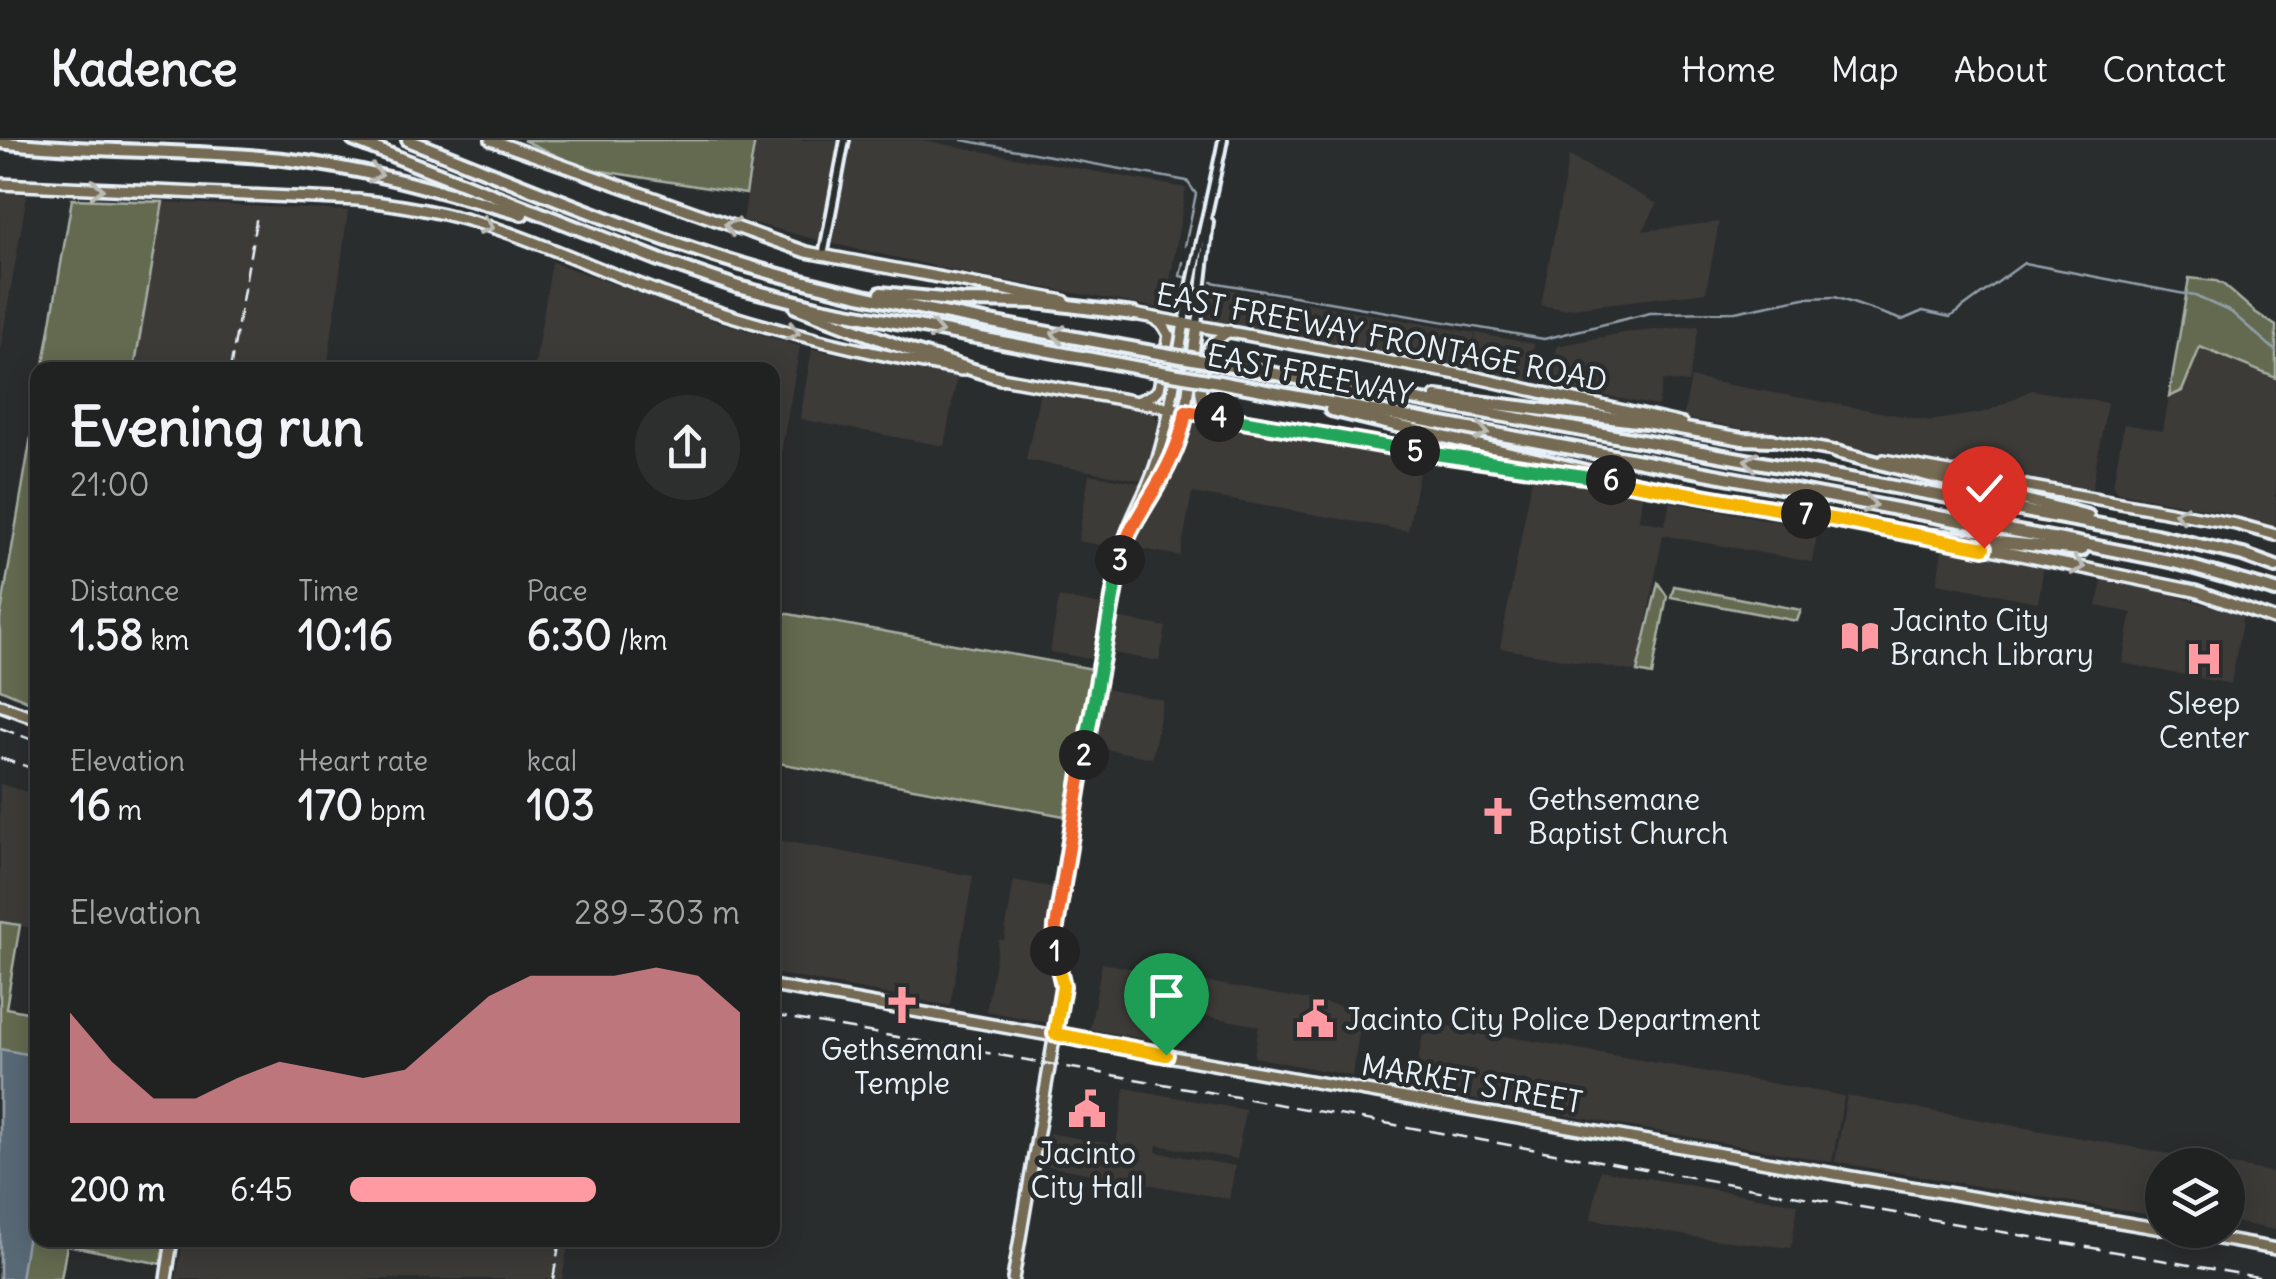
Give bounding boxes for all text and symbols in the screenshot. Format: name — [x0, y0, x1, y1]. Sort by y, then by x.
text: Kadence — [50, 39, 238, 99]
text: Home — [1681, 47, 1776, 91]
text: Map — [1831, 47, 1899, 91]
text: About — [1954, 47, 2047, 91]
text: Contact — [2102, 47, 2226, 91]
one-way arrow — [367, 163, 384, 184]
one-way arrow — [90, 178, 106, 199]
one-way arrow — [477, 214, 494, 234]
one-way arrow — [723, 217, 740, 238]
street label: EAST FREEWAY FRONTAGE ROAD — [1154, 276, 1610, 398]
one-way arrow — [927, 319, 944, 340]
one-way arrow — [784, 321, 801, 342]
one-way arrow — [1050, 324, 1067, 345]
street label: EAST FREEWAY — [1204, 336, 1416, 412]
text: Evening run — [70, 392, 364, 461]
pin: 4 — [1194, 392, 1244, 442]
button: share — [635, 395, 740, 500]
text: 4 — [1211, 399, 1227, 435]
one-way arrow — [1473, 420, 1490, 441]
pin: 5 — [1390, 426, 1440, 476]
text: 5 — [1407, 433, 1423, 469]
pin — [1942, 446, 2027, 549]
one-way arrow — [1742, 451, 1759, 472]
pin: 6 — [1586, 455, 1636, 505]
icon: check — [1957, 461, 2012, 516]
text: 6 — [1603, 462, 1619, 498]
text: 21:00 — [70, 464, 150, 505]
pin: 7 — [1781, 489, 1831, 539]
one-way arrow — [1862, 493, 1878, 514]
text: 7 — [1799, 496, 1813, 532]
one-way arrow — [2173, 504, 2189, 525]
pin: 3 — [1095, 535, 1145, 585]
text: 3 — [1112, 542, 1128, 578]
one-way arrow — [2070, 555, 2086, 576]
text: Distance — [70, 573, 179, 609]
text: Time — [298, 573, 359, 609]
text: Pace — [527, 573, 588, 609]
place label: Jacinto City Branch Library — [1890, 601, 2094, 673]
text: 1.58 — [70, 609, 144, 661]
text: 10:16 — [298, 609, 393, 661]
text: 6:30 — [527, 609, 612, 661]
library icon: Jacinto City Branch Library — [1839, 616, 1881, 658]
text: km — [144, 622, 189, 658]
text: /km — [612, 622, 668, 658]
hospital icon: Sleep Center — [2183, 638, 2225, 680]
place label: Sleep Center — [2159, 684, 2249, 756]
pin: 2 — [1059, 730, 1109, 780]
text: 2 — [1076, 737, 1092, 773]
text: Elevation — [70, 743, 185, 779]
text: Heart rate — [298, 743, 428, 779]
text: kcal — [527, 743, 577, 779]
text: 16 — [70, 779, 111, 831]
text: 170 — [298, 779, 363, 831]
text: 103 — [527, 779, 595, 831]
place label: Gethsemane Baptist Church — [1528, 780, 1728, 852]
text: m — [111, 792, 142, 828]
text: bpm — [363, 792, 426, 828]
church icon: Gethsemane Baptist Church — [1477, 795, 1519, 837]
text: Elevation — [70, 892, 201, 933]
text: 289–303 m — [574, 892, 740, 933]
pin: 1 — [1030, 926, 1080, 976]
text: 1 — [1049, 933, 1061, 969]
pin — [1124, 953, 1209, 1056]
icon: arrive — [1139, 968, 1194, 1023]
church icon: Gethsemani Temple — [881, 984, 923, 1026]
public building icon: Jacinto City Police Department — [1294, 998, 1336, 1040]
place label: Jacinto City Police Department — [1345, 1000, 1761, 1038]
place label: Gethsemani Temple — [821, 1030, 983, 1102]
street label: MARKET STREET — [1359, 1045, 1585, 1121]
public building icon: Jacinto City Hall — [1066, 1088, 1108, 1130]
place label: Jacinto City Hall — [1031, 1134, 1143, 1206]
map controls — [2145, 1148, 2245, 1248]
button: layers — [2145, 1148, 2245, 1248]
text: 200 m — [70, 1169, 165, 1210]
text: 6:45 — [230, 1169, 293, 1210]

